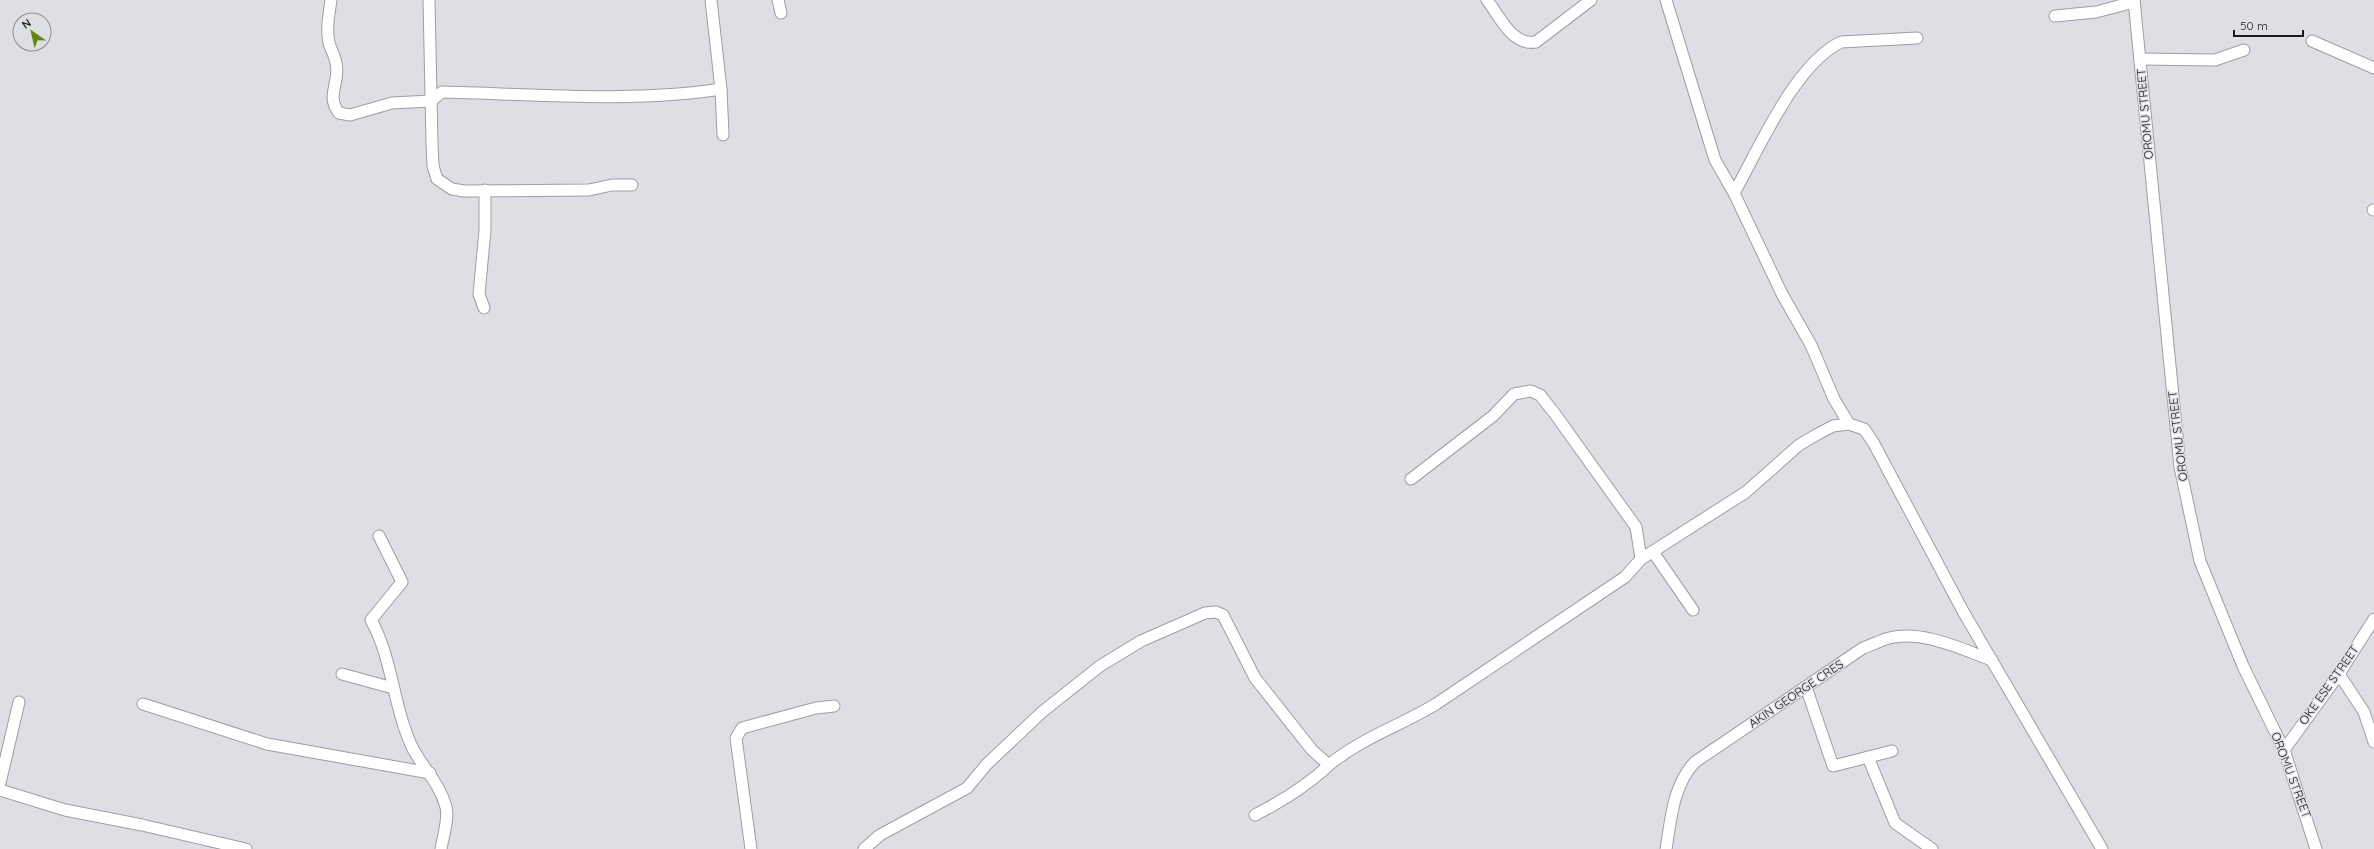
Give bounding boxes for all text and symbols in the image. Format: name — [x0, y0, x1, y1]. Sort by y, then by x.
north arrow — [12, 12, 52, 52]
scale bar — [2234, 12, 2303, 38]
text: N — [19, 16, 34, 32]
text: 50 m — [2240, 18, 2268, 33]
street label: OROMU STREET — [2133, 68, 2156, 160]
street label: OROMU STREET — [2165, 390, 2190, 482]
street label: OKE ESE STREET — [2296, 642, 2362, 727]
street label: AKIN GEORGE CRES — [1746, 656, 1846, 731]
street label: OROMU STREET — [2268, 730, 2315, 820]

